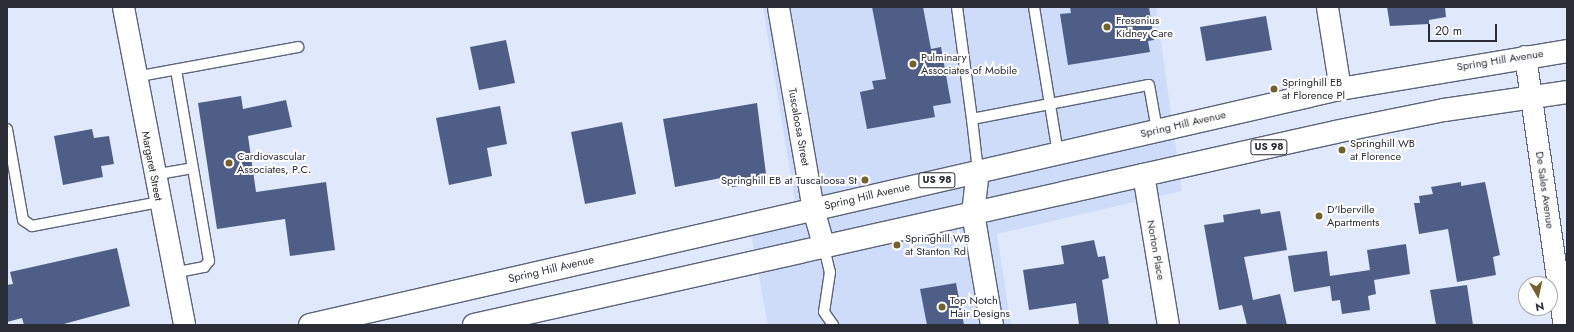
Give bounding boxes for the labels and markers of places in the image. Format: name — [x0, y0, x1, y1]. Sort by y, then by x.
place label: Fresenius Kidney Care — [1116, 14, 1173, 40]
marker: Fresenius Kidney Care — [1101, 21, 1113, 33]
place label: Pulminary Associates of Mobile — [921, 51, 1017, 77]
marker: Pulminary Associates of Mobile — [908, 59, 918, 69]
place label: Springhill EB at Florence Pl — [1282, 76, 1345, 102]
marker: Springhill EB at Florence Pl — [1269, 84, 1279, 94]
place label: Springhill WB at Florence — [1350, 137, 1415, 163]
marker: Springhill WB at Florence — [1337, 145, 1347, 155]
place label: Cardiovascular Associates, P.C. — [237, 150, 311, 176]
marker: Cardiovascular Associates, P.C. — [224, 158, 234, 168]
place label: Springhill EB at Tuscaloosa St — [721, 173, 857, 187]
marker: Springhill EB at Tuscaloosa St — [860, 175, 870, 185]
place label: D'Iberville Apartments — [1327, 203, 1379, 229]
marker: D'Iberville Apartments — [1314, 211, 1324, 221]
place label: Springhill WB at Stanton Rd — [905, 232, 970, 258]
marker: Springhill WB at Stanton Rd — [892, 240, 902, 250]
place label: Top Notch Hair Designs — [950, 294, 1010, 320]
marker: Top Notch Hair Designs — [937, 302, 947, 312]

